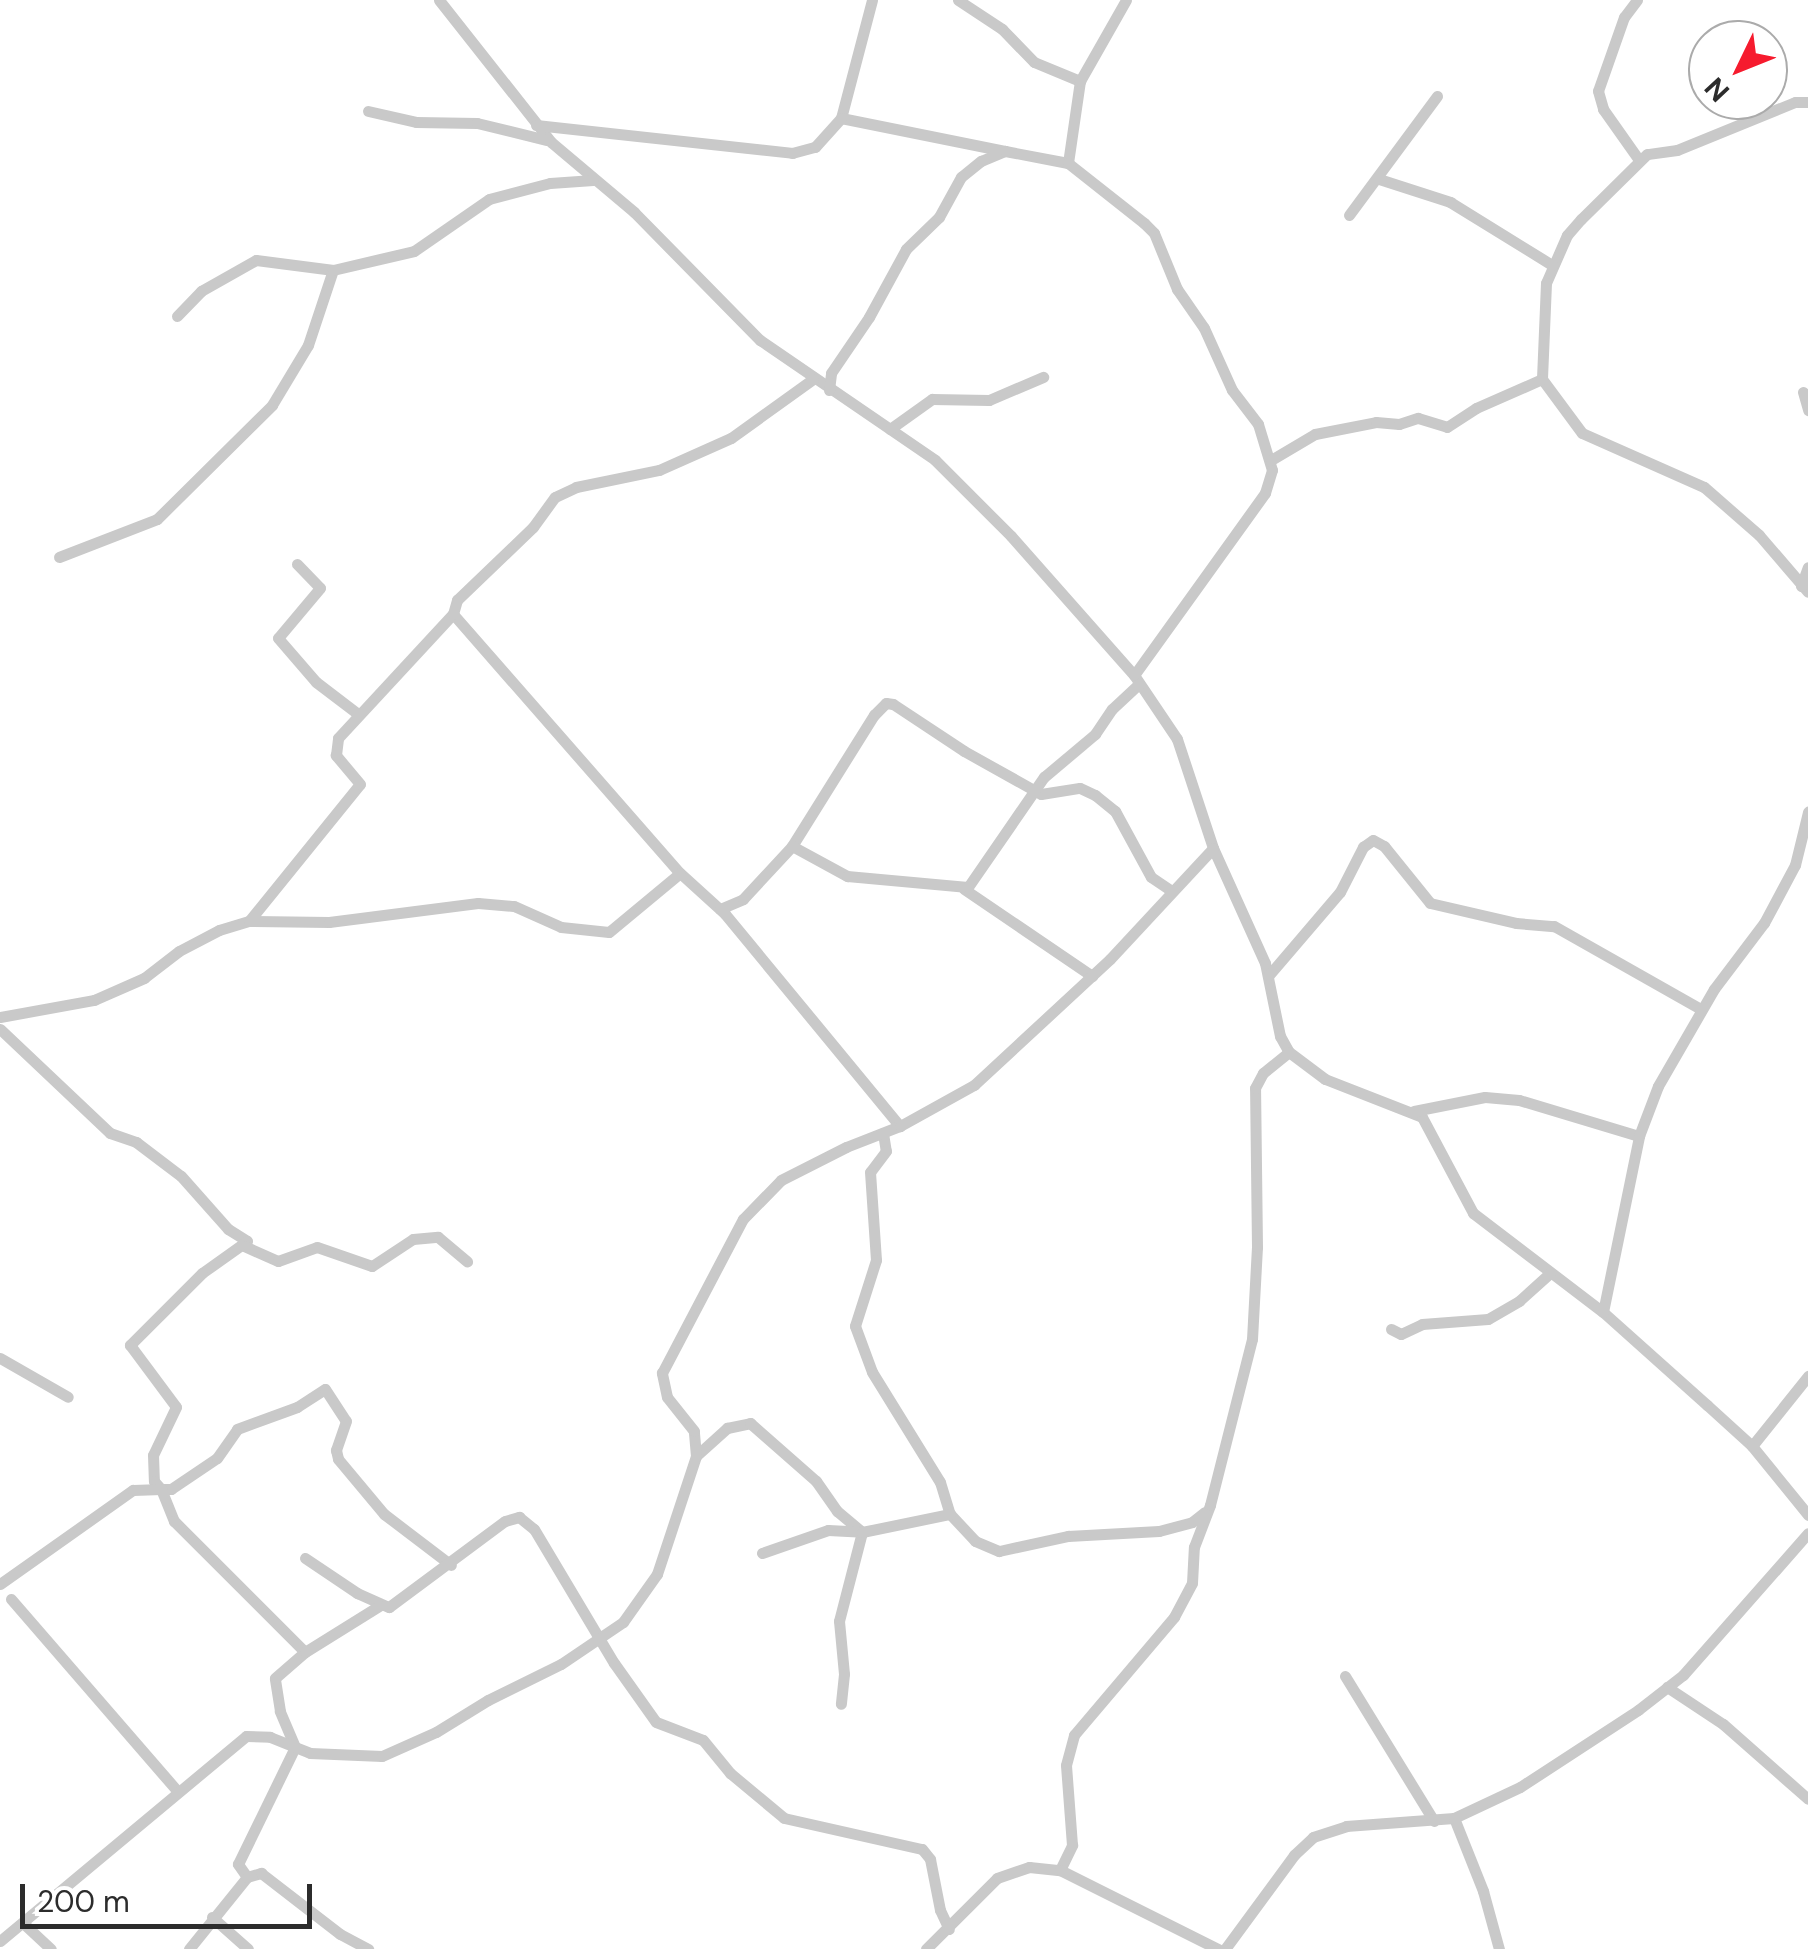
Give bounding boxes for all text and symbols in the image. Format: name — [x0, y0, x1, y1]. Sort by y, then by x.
north arrow — [1688, 20, 1788, 120]
text: N — [1697, 69, 1738, 110]
scale bar — [25, 1864, 318, 1926]
text: 200 m — [37, 1882, 130, 1921]

